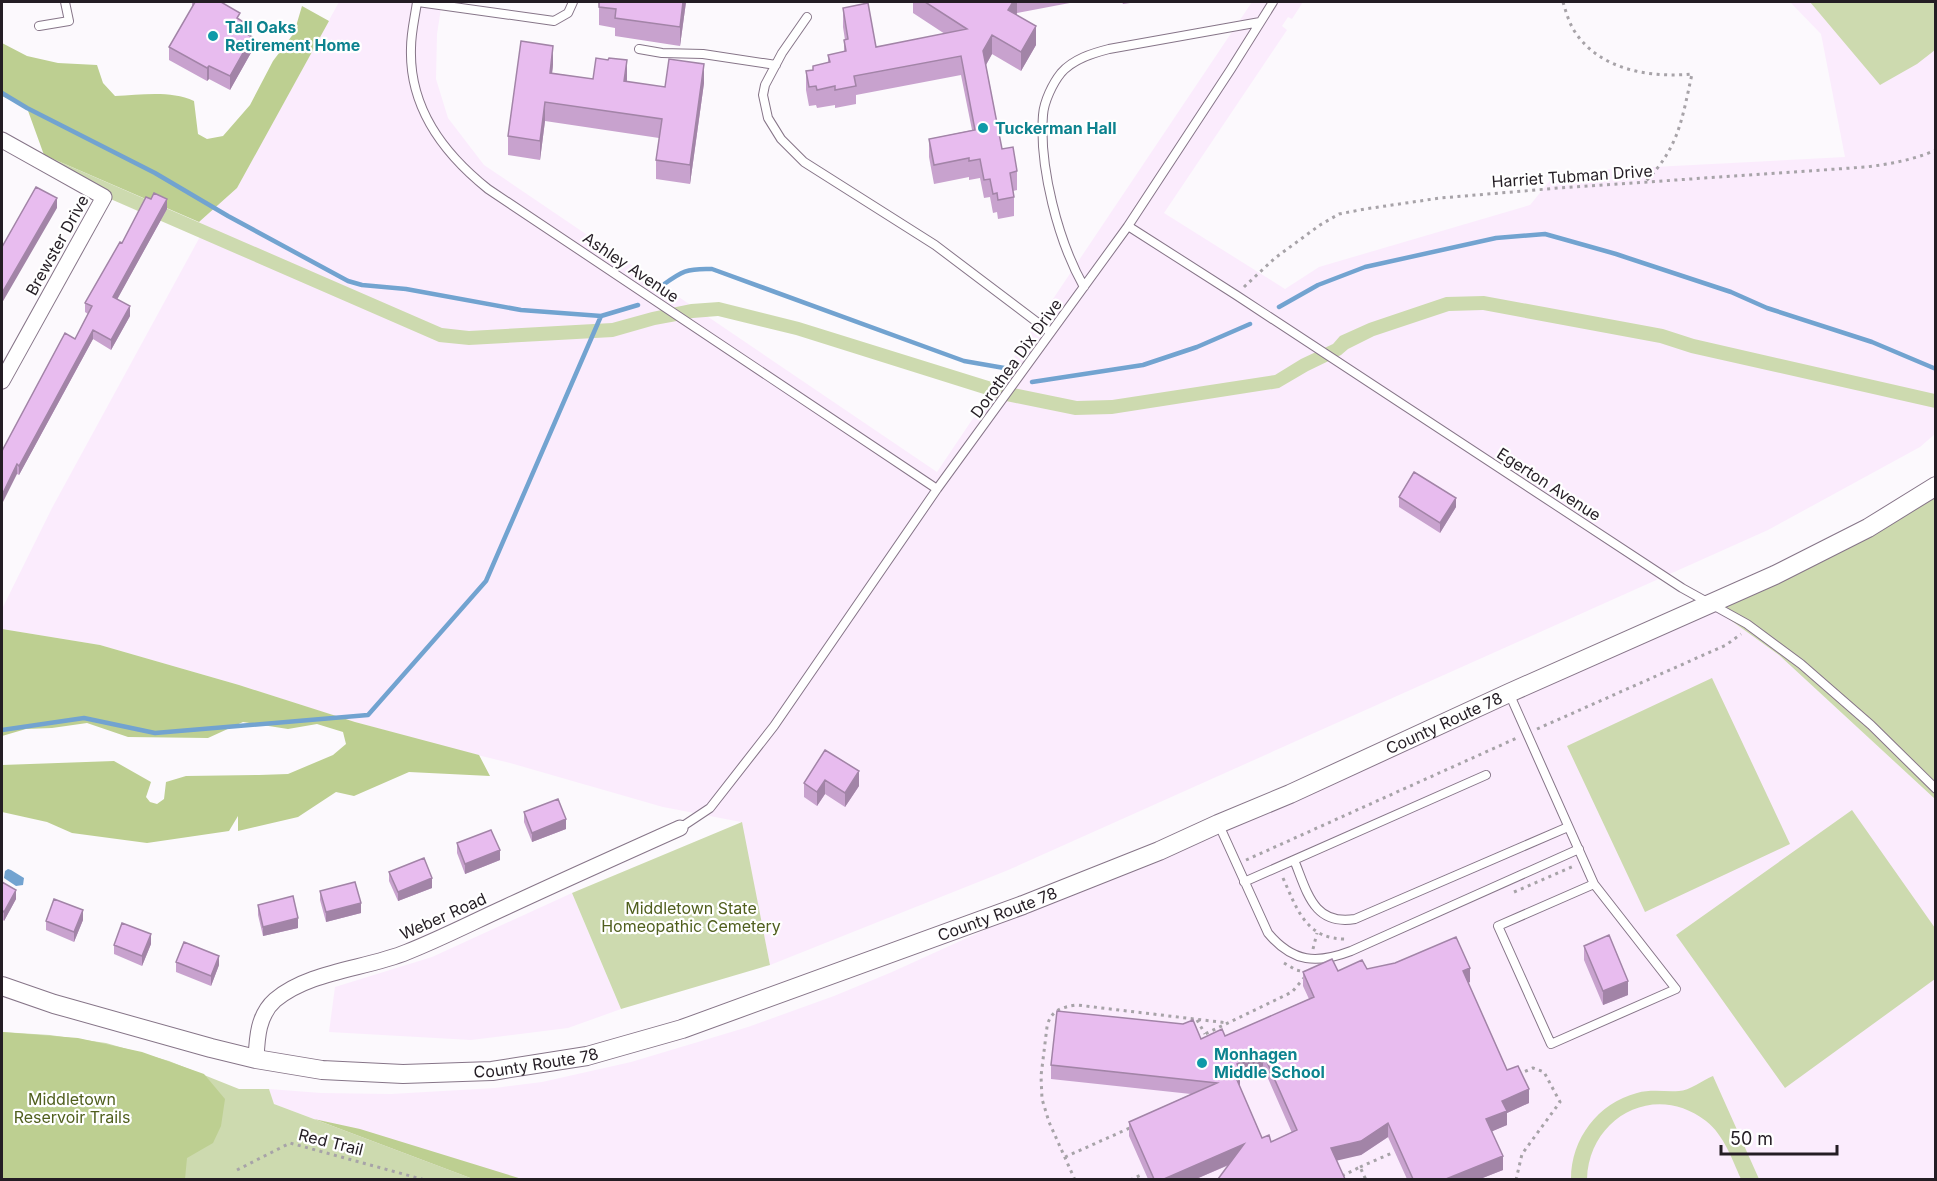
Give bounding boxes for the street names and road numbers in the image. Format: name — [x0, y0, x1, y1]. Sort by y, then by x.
street label: Harriet Tubman Drive — [1491, 160, 1653, 192]
street label: Brewster Drive — [21, 191, 93, 299]
street label: Ashley Avenue — [579, 228, 683, 306]
street label: Dorothea Dix Drive — [966, 294, 1066, 422]
street label: Egerton Avenue — [1493, 443, 1605, 525]
street label: County Route 78 — [1383, 688, 1505, 758]
street label: County Route 78 — [935, 883, 1060, 945]
street label: Weber Road — [397, 888, 489, 944]
street label: County Route 78 — [473, 1043, 601, 1082]
street label: Red Trail — [297, 1124, 365, 1160]

